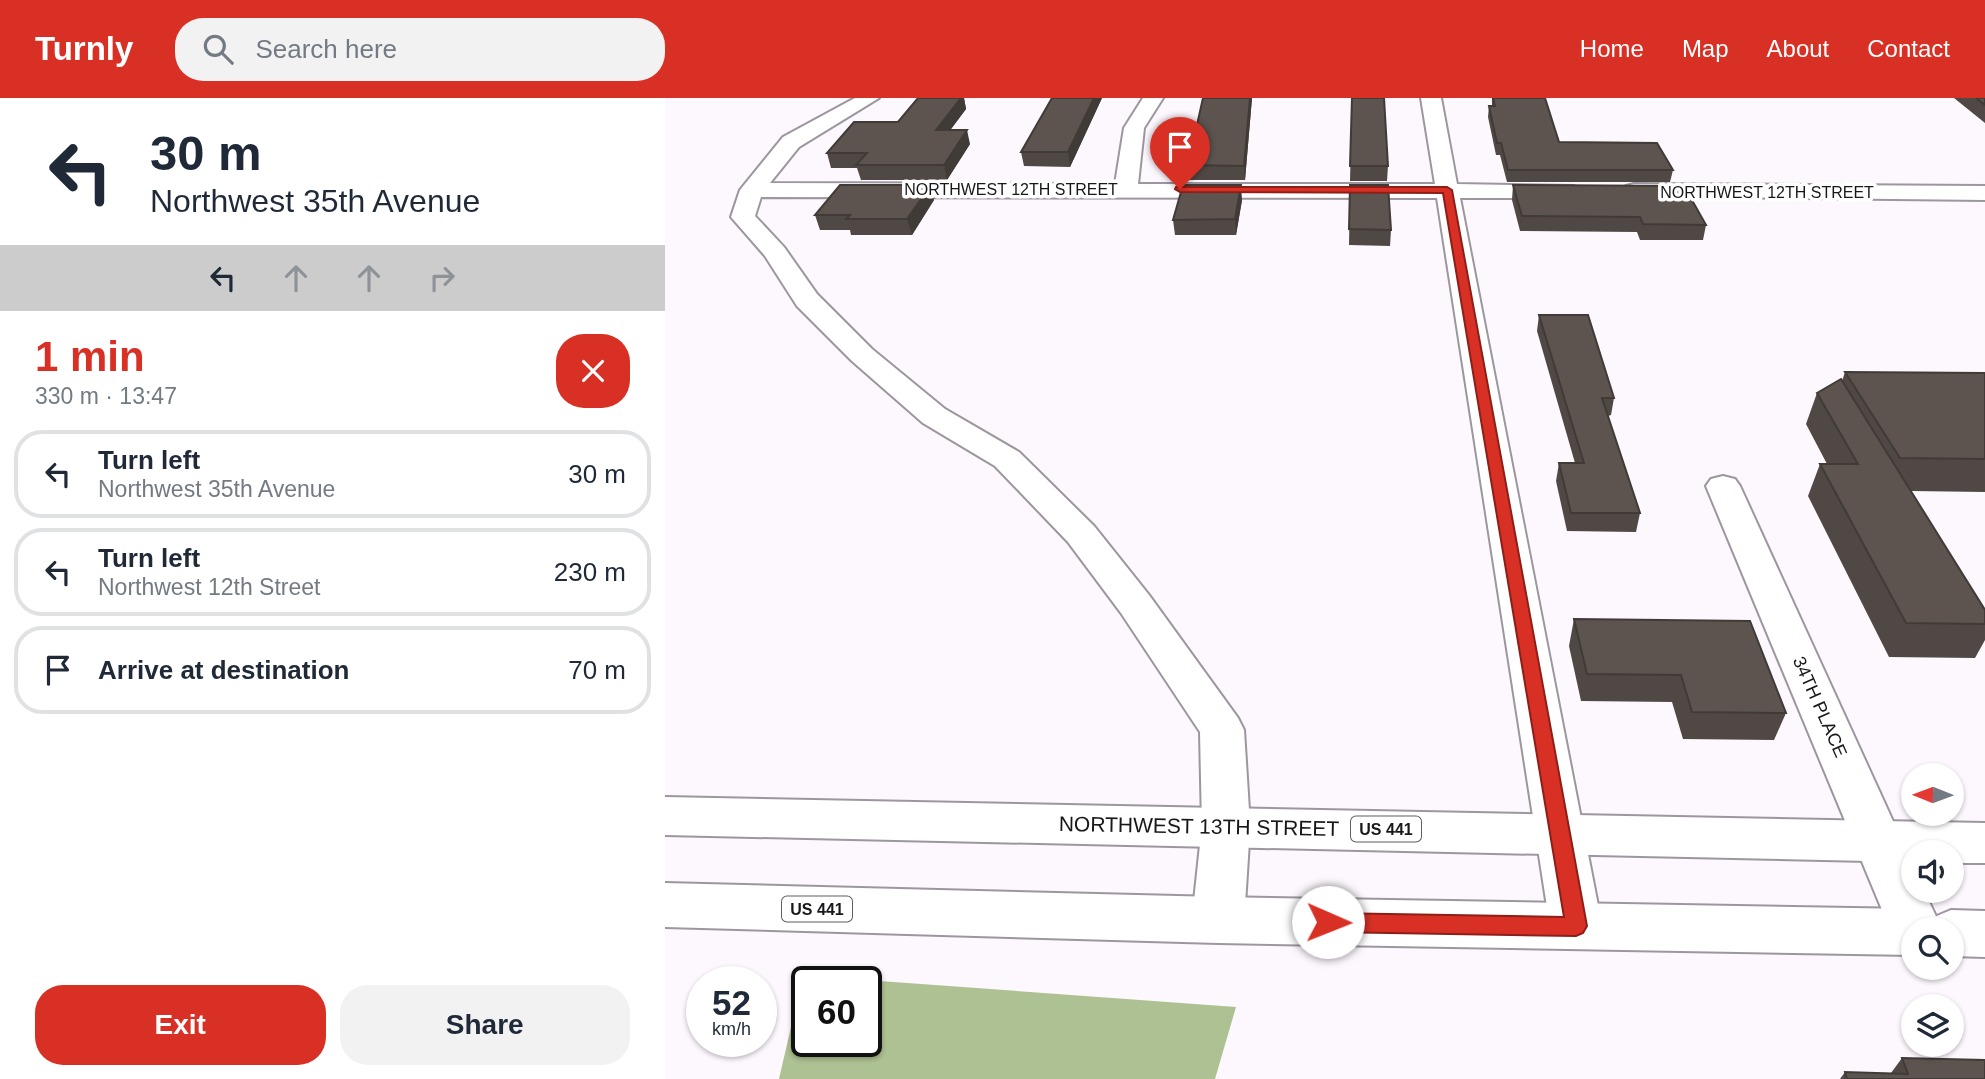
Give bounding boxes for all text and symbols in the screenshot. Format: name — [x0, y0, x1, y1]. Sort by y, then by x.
search box — [175, 18, 665, 81]
text: Turnly — [35, 30, 133, 67]
icon: search — [199, 30, 237, 68]
text: Search here — [255, 34, 397, 64]
text: Home — [1580, 35, 1644, 62]
text: Map — [1682, 35, 1729, 62]
text: About — [1767, 35, 1829, 62]
text: Contact — [1867, 35, 1950, 62]
pin — [1150, 117, 1210, 189]
icon: left — [35, 126, 126, 217]
text: 30 m — [150, 126, 262, 180]
icon: arrive — [1161, 128, 1199, 166]
street label: NORTHWEST 12TH STREET — [904, 181, 1118, 198]
text: Northwest 35th Avenue — [150, 183, 480, 219]
street label: NORTHWEST 12TH STREET — [1660, 184, 1874, 201]
icon: left — [204, 259, 242, 297]
icon: ahead — [277, 259, 315, 297]
icon: ahead — [350, 259, 388, 297]
icon: right — [423, 259, 461, 297]
text: 1 min — [35, 333, 145, 380]
button: close — [556, 334, 630, 408]
text: 330 m · 13:47 — [35, 383, 177, 409]
text: Turn left — [98, 445, 200, 475]
icon: left — [39, 455, 77, 493]
text: 30 m — [568, 459, 626, 489]
text: Northwest 35th Avenue — [98, 476, 335, 502]
text: Turn left — [98, 543, 200, 573]
icon: left — [39, 553, 77, 591]
text: 230 m — [554, 557, 626, 587]
text: Northwest 12th Street — [98, 574, 320, 600]
icon: arrive — [39, 651, 77, 689]
street label: 34TH PLACE — [1789, 654, 1851, 760]
text: Arrive at destination — [98, 655, 349, 685]
text: 70 m — [568, 655, 626, 685]
north arrow — [1901, 763, 1963, 826]
map controls — [1901, 763, 1964, 1057]
street label: NORTHWEST 13TH STREET — [1059, 812, 1340, 840]
road number: US 441 — [1351, 816, 1421, 842]
button: sound — [1901, 840, 1964, 903]
position arrow — [1291, 885, 1365, 959]
road number: US 441 — [782, 896, 852, 922]
button: search — [1901, 917, 1964, 980]
speed limit sign: 60 — [791, 966, 882, 1057]
text: 52 — [712, 983, 751, 1022]
button: Exit — [35, 985, 326, 1065]
button: Share — [340, 985, 630, 1065]
button: layers — [1901, 994, 1964, 1057]
text: km/h — [712, 1019, 751, 1039]

